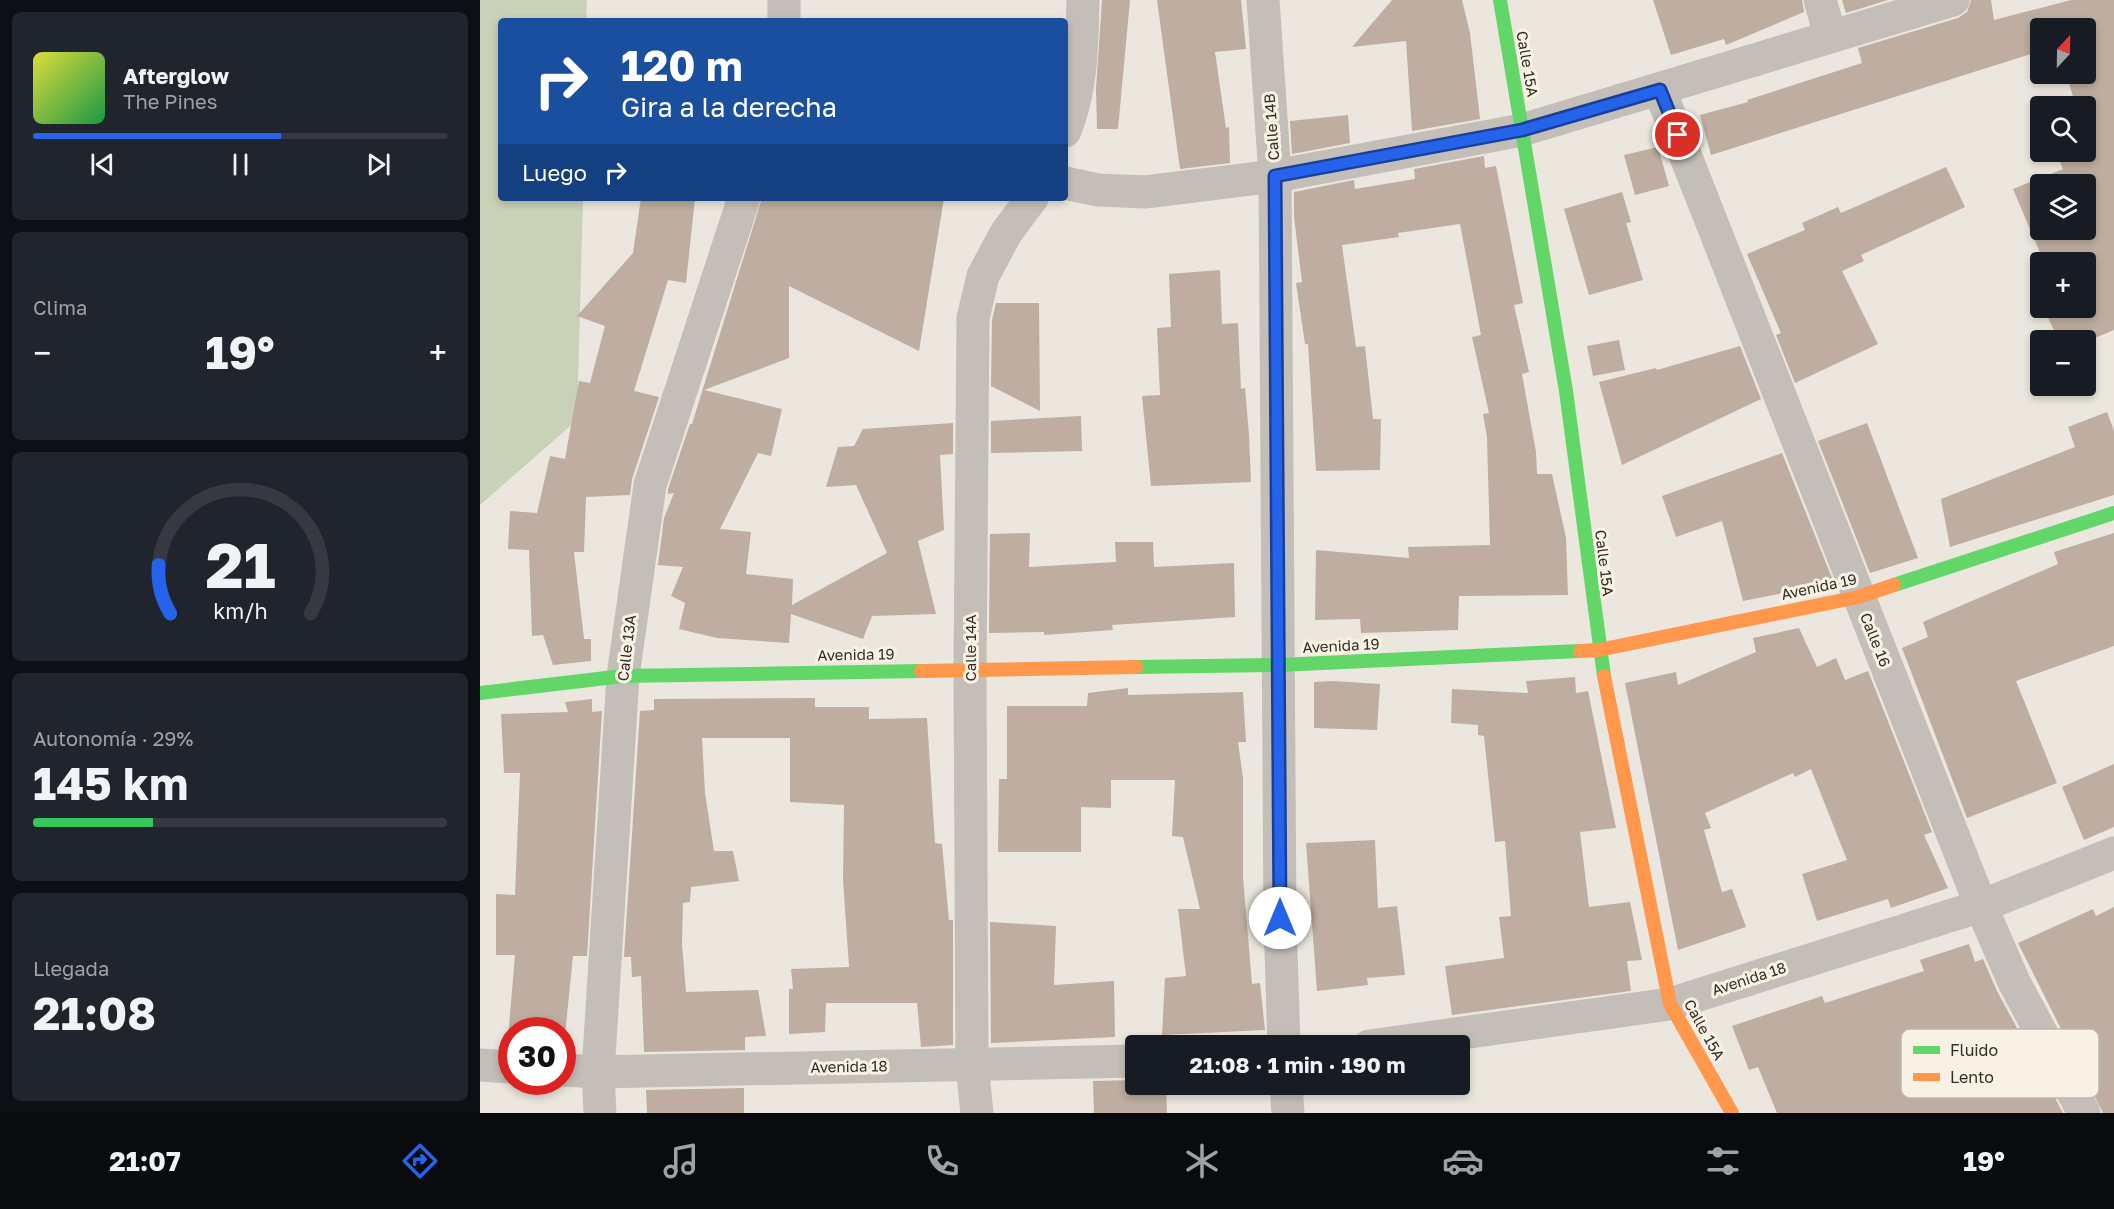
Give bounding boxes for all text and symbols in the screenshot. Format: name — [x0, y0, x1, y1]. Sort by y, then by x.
north arrow — [2030, 18, 2096, 84]
map controls — [2030, 18, 2096, 396]
street label: Calle 15A — [1513, 29, 1543, 98]
text: 120 m — [621, 40, 743, 90]
icon: right — [522, 42, 600, 120]
text: Afterglow — [123, 62, 229, 89]
text: The Pines — [123, 89, 217, 113]
text: Gira a la derecha — [621, 91, 837, 123]
street label: Calle 14B — [1260, 93, 1282, 161]
button: search — [2030, 96, 2096, 162]
pin — [1652, 109, 1703, 160]
icon: arrive — [1661, 118, 1694, 151]
icon: previous — [86, 148, 119, 181]
icon: pause — [224, 148, 257, 181]
icon: next — [362, 148, 395, 181]
icon: right — [599, 156, 632, 189]
text: Luego — [522, 159, 587, 186]
button: layers — [2030, 174, 2096, 240]
button: + — [2030, 252, 2096, 318]
text: Clima — [33, 295, 87, 319]
text: 19° — [205, 325, 275, 379]
button: − — [2030, 330, 2096, 396]
text: − — [33, 333, 51, 372]
text: + — [429, 333, 447, 372]
text: 21 — [205, 527, 275, 602]
street label: Calle 15A — [1592, 529, 1618, 597]
street label: Avenida 19 — [1779, 569, 1858, 603]
text: km/h — [213, 598, 267, 624]
street label: Calle 16 — [1857, 610, 1895, 669]
street label: Calle 13A — [613, 614, 639, 682]
street label: Calle 14A — [961, 614, 979, 682]
street label: Avenida 19 — [1302, 634, 1380, 656]
street label: Avenida 19 — [817, 644, 895, 664]
text: Autonomía · 29% — [33, 726, 193, 750]
text: 145 km — [33, 756, 188, 810]
position arrow — [1248, 886, 1312, 950]
text: Llegada — [33, 956, 109, 980]
street label: Avenida 18 — [1709, 958, 1788, 999]
text: 21:08 — [33, 986, 156, 1040]
street label: Calle 15A — [1681, 996, 1729, 1063]
speed limit sign: 30 — [498, 1017, 576, 1095]
legend — [1901, 1029, 2099, 1098]
text: Fluido — [1950, 1040, 1998, 1060]
text: 21:08 · 1 min · 190 m — [1189, 1051, 1406, 1078]
street label: Avenida 18 — [810, 1056, 888, 1076]
text: Lento — [1950, 1067, 1994, 1087]
icon: directions — [399, 1140, 441, 1182]
icon: music — [660, 1140, 702, 1182]
icon: phone — [921, 1140, 963, 1182]
icon: climate — [1181, 1140, 1223, 1182]
icon: car — [1442, 1140, 1484, 1182]
icon: filters — [1702, 1140, 1744, 1182]
text: 21:07 — [109, 1145, 181, 1177]
text: 19° — [1963, 1145, 2005, 1177]

